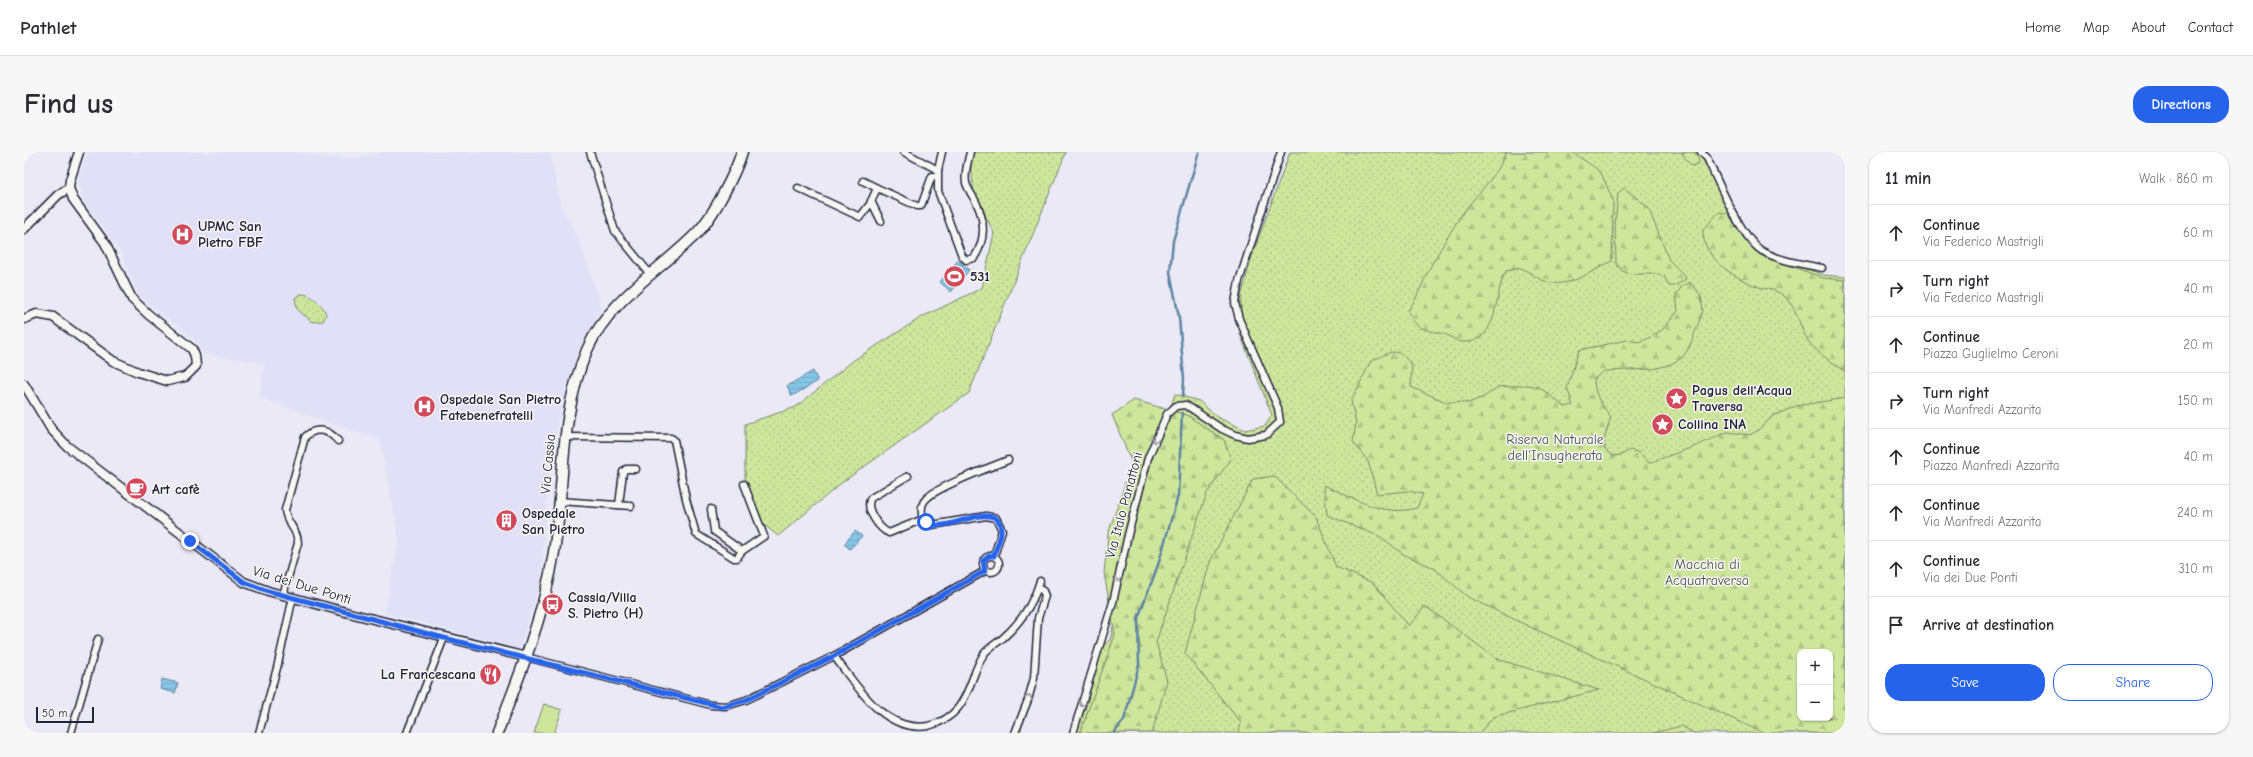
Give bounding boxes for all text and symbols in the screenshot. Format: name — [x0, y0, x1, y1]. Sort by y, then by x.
text: Pathlet — [20, 17, 76, 39]
text: Home — [2025, 19, 2061, 36]
text: Map — [2083, 19, 2109, 36]
text: About — [2131, 19, 2166, 36]
text: Contact — [2188, 19, 2233, 36]
button: Directions — [2133, 86, 2229, 123]
text: Find us — [24, 88, 113, 120]
text: 11 min — [1885, 169, 1931, 188]
text: Walk · 860 m — [2139, 171, 2213, 186]
text: Continue — [1923, 216, 1980, 234]
place label: UPMC San Pietro FBF — [198, 218, 264, 251]
hospital icon: UPMC San Pietro FBF — [170, 221, 196, 247]
icon: ahead — [1885, 222, 1907, 244]
text: 60 m — [2183, 225, 2213, 240]
text: Via Federico Mastrigli — [1923, 234, 2044, 249]
sports icon: 531 — [942, 263, 968, 289]
place label: 531 — [970, 268, 990, 285]
text: Turn right — [1923, 272, 1989, 290]
icon: right — [1885, 278, 1907, 300]
text: 40 m — [2184, 281, 2213, 296]
text: Via Federico Mastrigli — [1923, 290, 2044, 305]
text: Continue — [1923, 328, 1980, 346]
icon: ahead — [1885, 334, 1907, 356]
text: 20 m — [2183, 337, 2213, 352]
text: Piazza Guglielmo Ceroni — [1923, 346, 2058, 361]
place label: Pagus dell'Acqua Traversa — [1692, 382, 1792, 415]
text: Turn right — [1923, 384, 1989, 402]
place icon: Pagus dell'Acqua Traversa — [1663, 385, 1689, 411]
icon: right — [1885, 390, 1907, 412]
place label: Ospedale San Pietro Fatebenefratelli — [440, 391, 561, 424]
text: 150 m — [2178, 393, 2213, 408]
hospital icon: Ospedale San Pietro Fatebenefratelli — [411, 394, 437, 420]
text: Via Manfredi Azzarita — [1923, 402, 2041, 417]
place icon: Collina INA — [1650, 411, 1676, 437]
place label: Collina INA — [1678, 416, 1746, 433]
park label: Riserva Naturale dell'Insugherata — [1506, 431, 1604, 464]
street label: Via Cassia — [537, 433, 559, 495]
one-way arrow — [1152, 436, 1160, 444]
text: Continue — [1923, 440, 1980, 458]
icon: ahead — [1885, 446, 1907, 468]
text: 40 m — [2184, 449, 2213, 464]
street label: Via Italo Panattoni — [1102, 450, 1146, 560]
text: Piazza Manfredi Azzarita — [1923, 458, 2059, 473]
cafe icon: Art cafè — [124, 476, 150, 502]
place label: Art cafè — [152, 481, 200, 498]
text: Continue — [1923, 496, 1980, 514]
icon: ahead — [1885, 502, 1907, 524]
place label: Ospedale San Pietro — [522, 505, 585, 538]
text: 240 m — [2177, 505, 2213, 520]
building icon: Ospedale San Pietro — [494, 508, 520, 534]
route start — [917, 513, 935, 531]
text: Via Manfredi Azzarita — [1923, 514, 2041, 529]
route end — [181, 532, 199, 550]
text: Continue — [1923, 552, 1980, 570]
park label: Macchia di Acquatraversa — [1665, 556, 1749, 589]
icon: ahead — [1885, 558, 1907, 580]
text: 310 m — [2178, 561, 2213, 576]
street label: Via dei Due Ponti — [251, 562, 353, 608]
text: Via dei Due Ponti — [1923, 570, 2018, 585]
one-way arrow — [1114, 576, 1122, 582]
place label: Cassia/Villa S. Pietro (H) — [568, 589, 643, 622]
bus stop icon: Cassia/Villa S. Pietro (H) — [539, 592, 565, 618]
icon: arrive — [1885, 614, 1907, 636]
text: Arrive at destination — [1923, 616, 2054, 634]
map controls — [1797, 649, 1833, 721]
button: + — [1797, 649, 1833, 685]
restaurant icon: La Francescana — [478, 661, 504, 687]
button: Save — [1885, 664, 2045, 701]
button: Share — [2053, 664, 2213, 701]
place label: La Francescana — [381, 666, 476, 683]
button: − — [1797, 685, 1833, 721]
one-way arrow — [1024, 693, 1033, 700]
one-way arrow — [1078, 701, 1087, 708]
scale bar — [36, 705, 94, 724]
text: 50 m — [42, 707, 67, 720]

